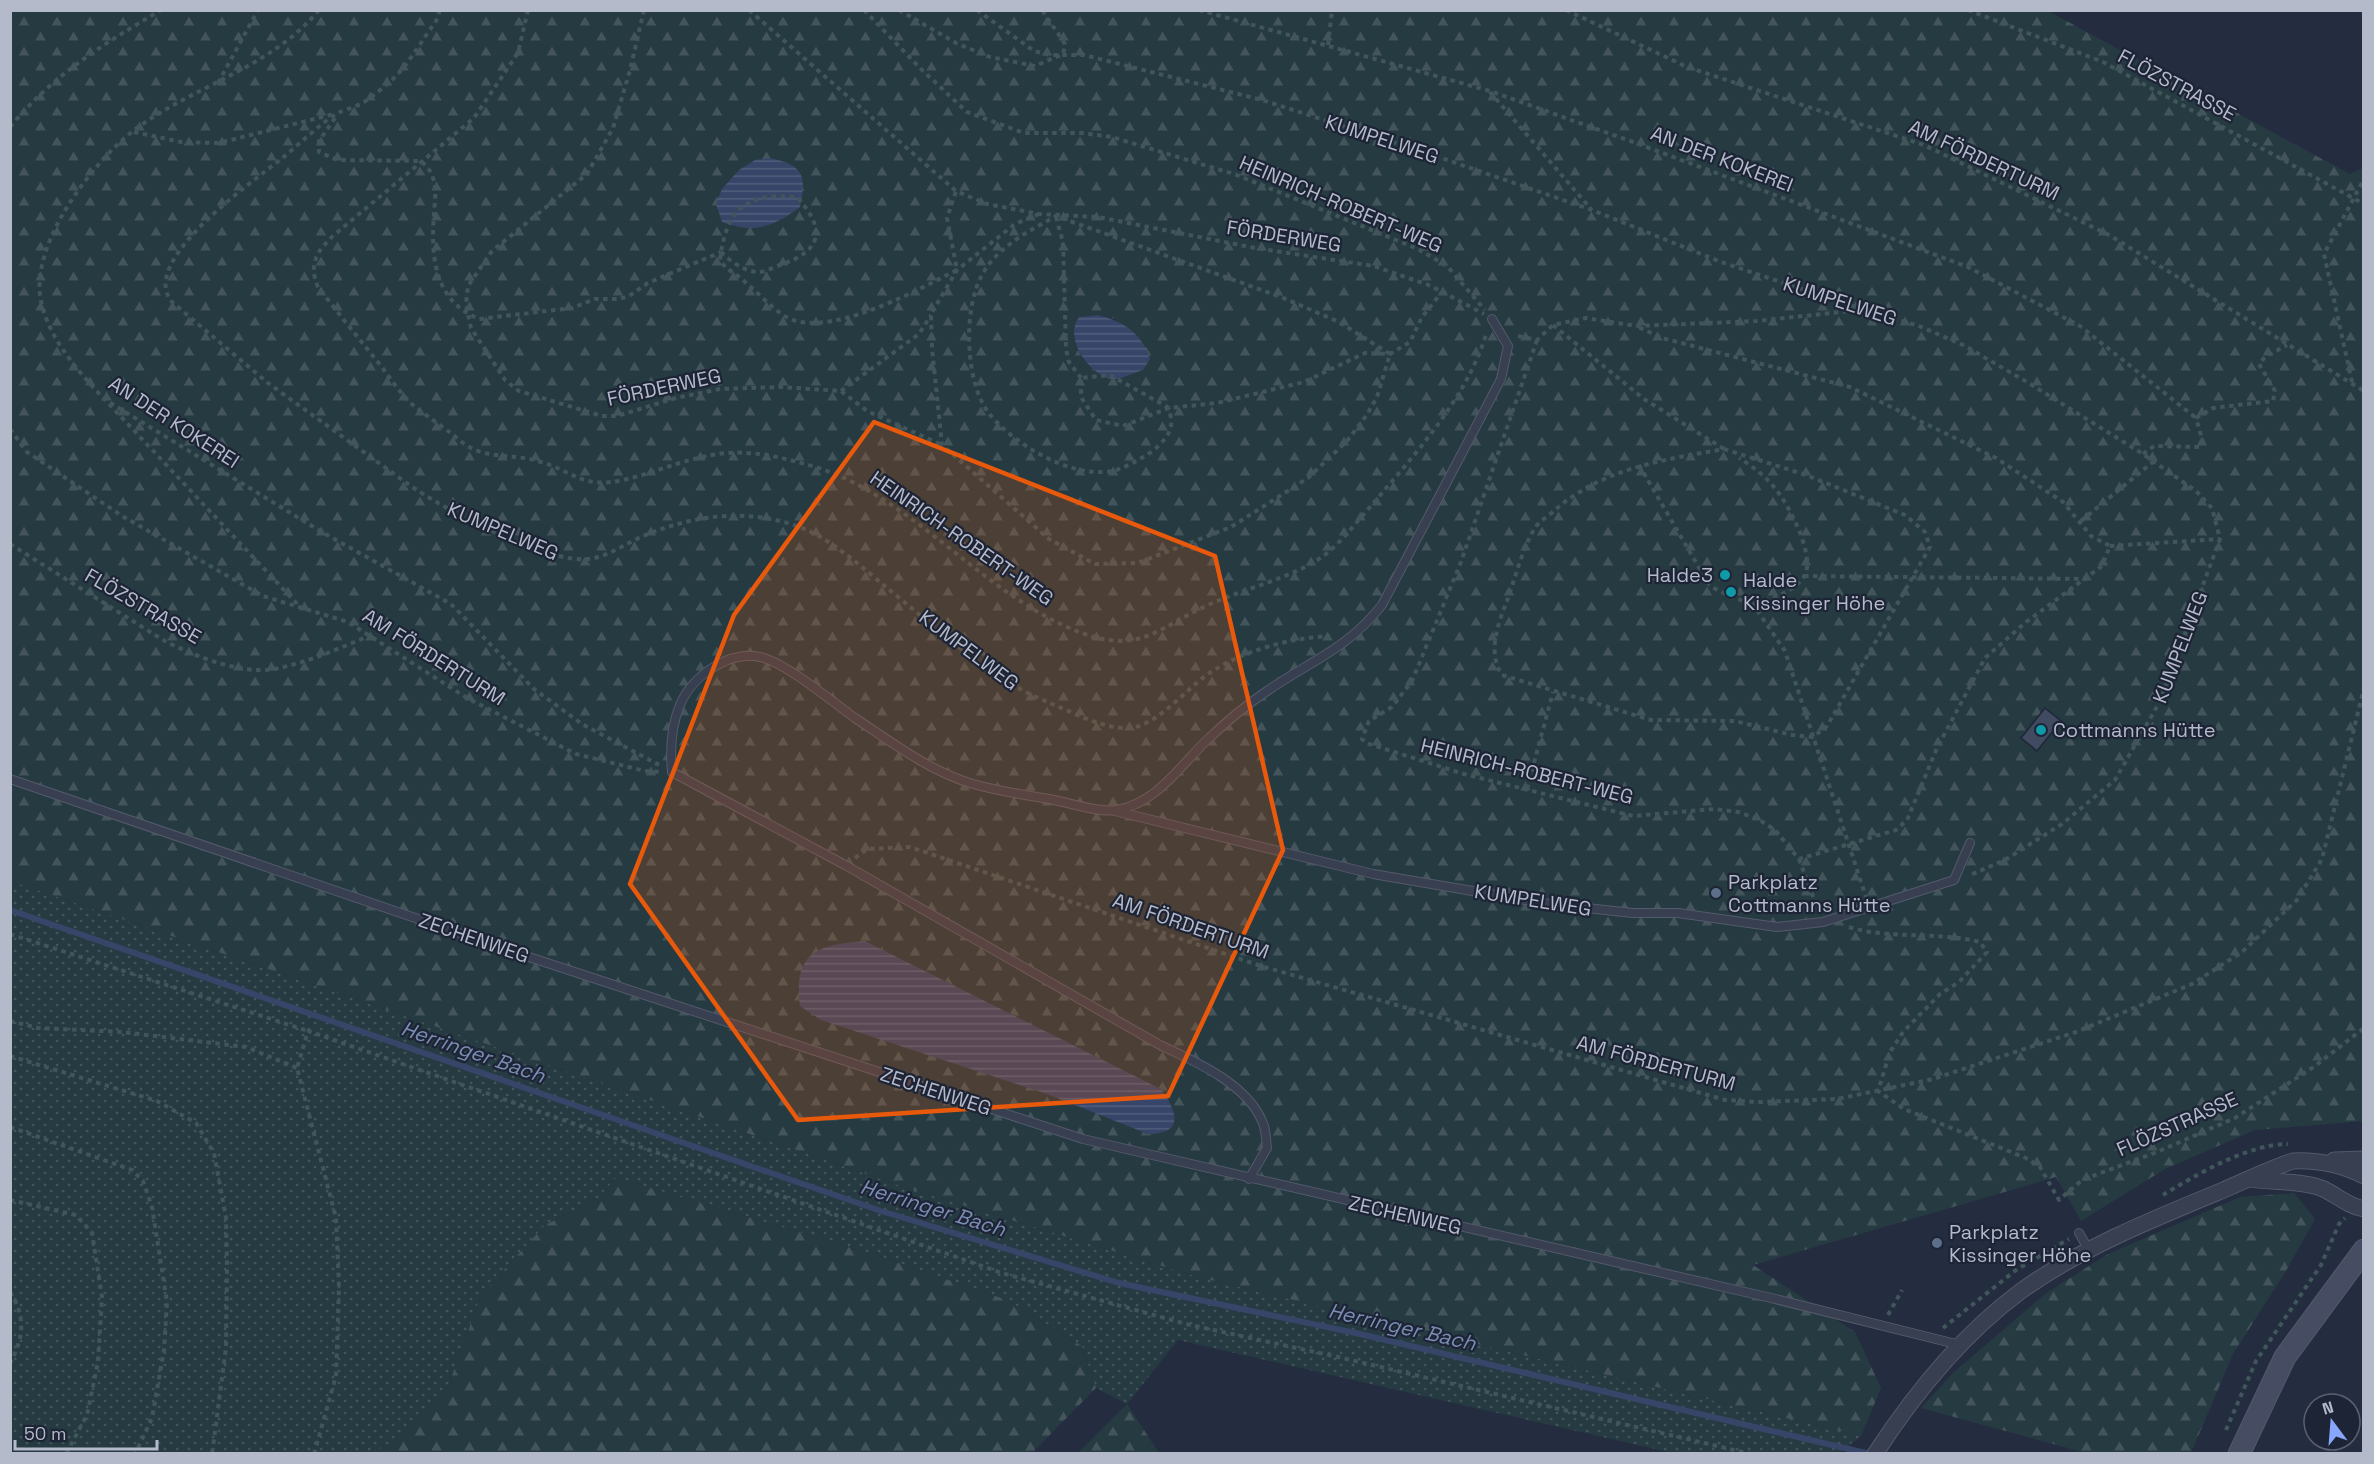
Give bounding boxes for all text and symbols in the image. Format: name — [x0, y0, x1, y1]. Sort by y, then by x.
street label: FLÖZSTRASSE — [2113, 43, 2241, 127]
street label: KUMPELWEG — [1322, 108, 1442, 170]
street label: AM FÖRDERTURM — [1904, 114, 2064, 206]
street label: AN DER KOKEREI — [1647, 120, 1797, 198]
street label: HEINRICH-ROBERT-WEG — [1235, 149, 1447, 259]
street label: FÖRDERWEG — [1225, 214, 1343, 258]
street label: KUMPELWEG — [1780, 270, 1900, 332]
street label: FÖRDERWEG — [605, 362, 723, 412]
street label: AN DER KOKEREI — [104, 370, 244, 474]
street label: HEINRICH-ROBERT-WEG — [865, 465, 1059, 611]
street label: KUMPELWEG — [444, 496, 562, 566]
street label: FLÖZSTRASSE — [80, 562, 206, 650]
place label: Halde3 — [1647, 562, 1713, 588]
place label: Halde Kissinger Höhe — [1743, 567, 1885, 616]
marker: Halde3 — [1718, 568, 1732, 582]
marker: Halde Kissinger Höhe — [1724, 585, 1738, 599]
street label: KUMPELWEG — [2147, 587, 2213, 707]
street label: AM FÖRDERTURM — [358, 603, 510, 711]
street label: KUMPELWEG — [914, 604, 1024, 696]
place label: Cottmanns Hütte — [2053, 717, 2216, 743]
marker: Cottmanns Hütte — [2034, 723, 2048, 737]
street label: HEINRICH-ROBERT-WEG — [1418, 732, 1636, 810]
place label: Parkplatz Cottmanns Hütte — [1728, 869, 1891, 918]
street label: KUMPELWEG — [1473, 878, 1593, 922]
marker: Parkplatz Cottmanns Hütte — [1709, 886, 1723, 900]
street label: AM FÖRDERTURM — [1109, 887, 1273, 965]
street label: ZECHENWEG — [415, 907, 533, 969]
water label: Herringer Bach — [398, 1014, 550, 1089]
street label: AM FÖRDERTURM — [1574, 1029, 1738, 1097]
street label: ZECHENWEG — [877, 1061, 995, 1121]
street label: FLÖZSTRASSE — [2112, 1086, 2242, 1162]
water label: Herringer Bach — [857, 1173, 1010, 1243]
street label: ZECHENWEG — [1346, 1189, 1464, 1241]
place label: Parkplatz Kissinger Höhe — [1949, 1219, 2091, 1268]
marker: Parkplatz Kissinger Höhe — [1930, 1236, 1944, 1250]
water label: Herringer Bach — [1326, 1296, 1480, 1357]
north arrow — [2302, 1392, 2362, 1452]
text: N — [2320, 1396, 2336, 1420]
scale bar — [15, 1413, 158, 1451]
text: 50 m — [24, 1422, 66, 1445]

